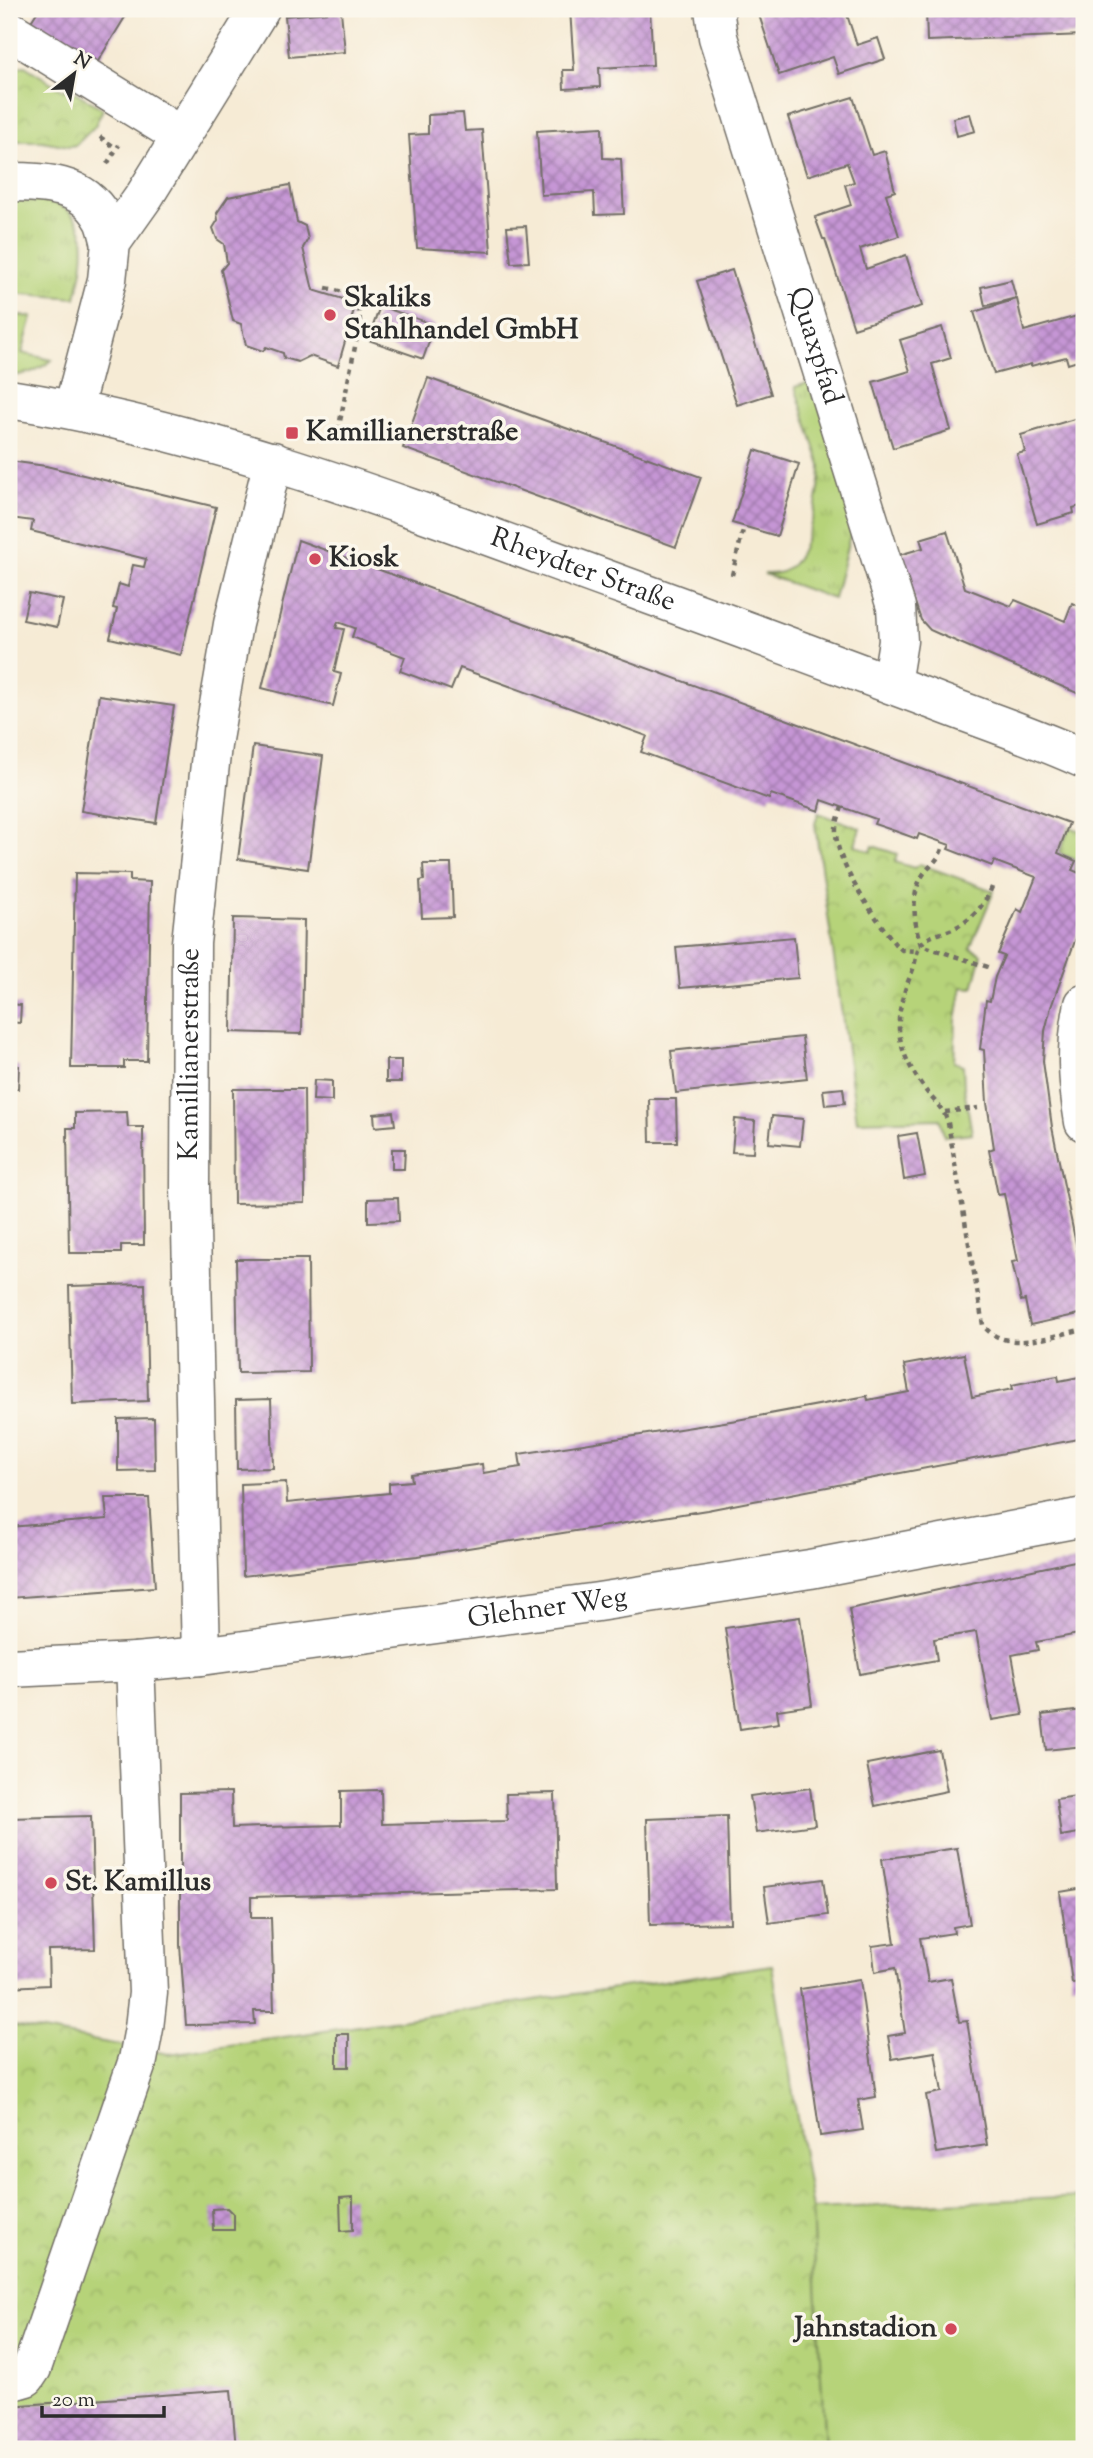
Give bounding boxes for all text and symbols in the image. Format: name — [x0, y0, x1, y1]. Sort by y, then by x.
north arrow — [38, 38, 108, 108]
text: N — [68, 46, 95, 77]
place label: Skaliks Stahlhandel GmbH — [344, 279, 579, 351]
street label: Quaxpfad — [777, 282, 852, 410]
marker: Skaliks Stahlhandel GmbH — [322, 307, 338, 323]
place label: Kamillianerstraße — [306, 413, 518, 453]
marker: Kamillianerstraße — [284, 425, 300, 441]
street label: Rheydter Straße — [485, 518, 681, 623]
place label: Kiosk — [329, 539, 399, 579]
marker: Kiosk — [307, 551, 323, 567]
street label: Kamillianerstraße — [170, 948, 211, 1160]
street label: Glehner Weg — [465, 1578, 630, 1640]
place label: St. Kamillus — [65, 1863, 211, 1903]
marker: St. Kamillus — [43, 1875, 59, 1891]
place label: Jahnstadion — [792, 2309, 937, 2349]
marker: Jahnstadion — [943, 2321, 959, 2337]
scale bar — [42, 2374, 164, 2418]
text: 20 m — [52, 2386, 95, 2416]

